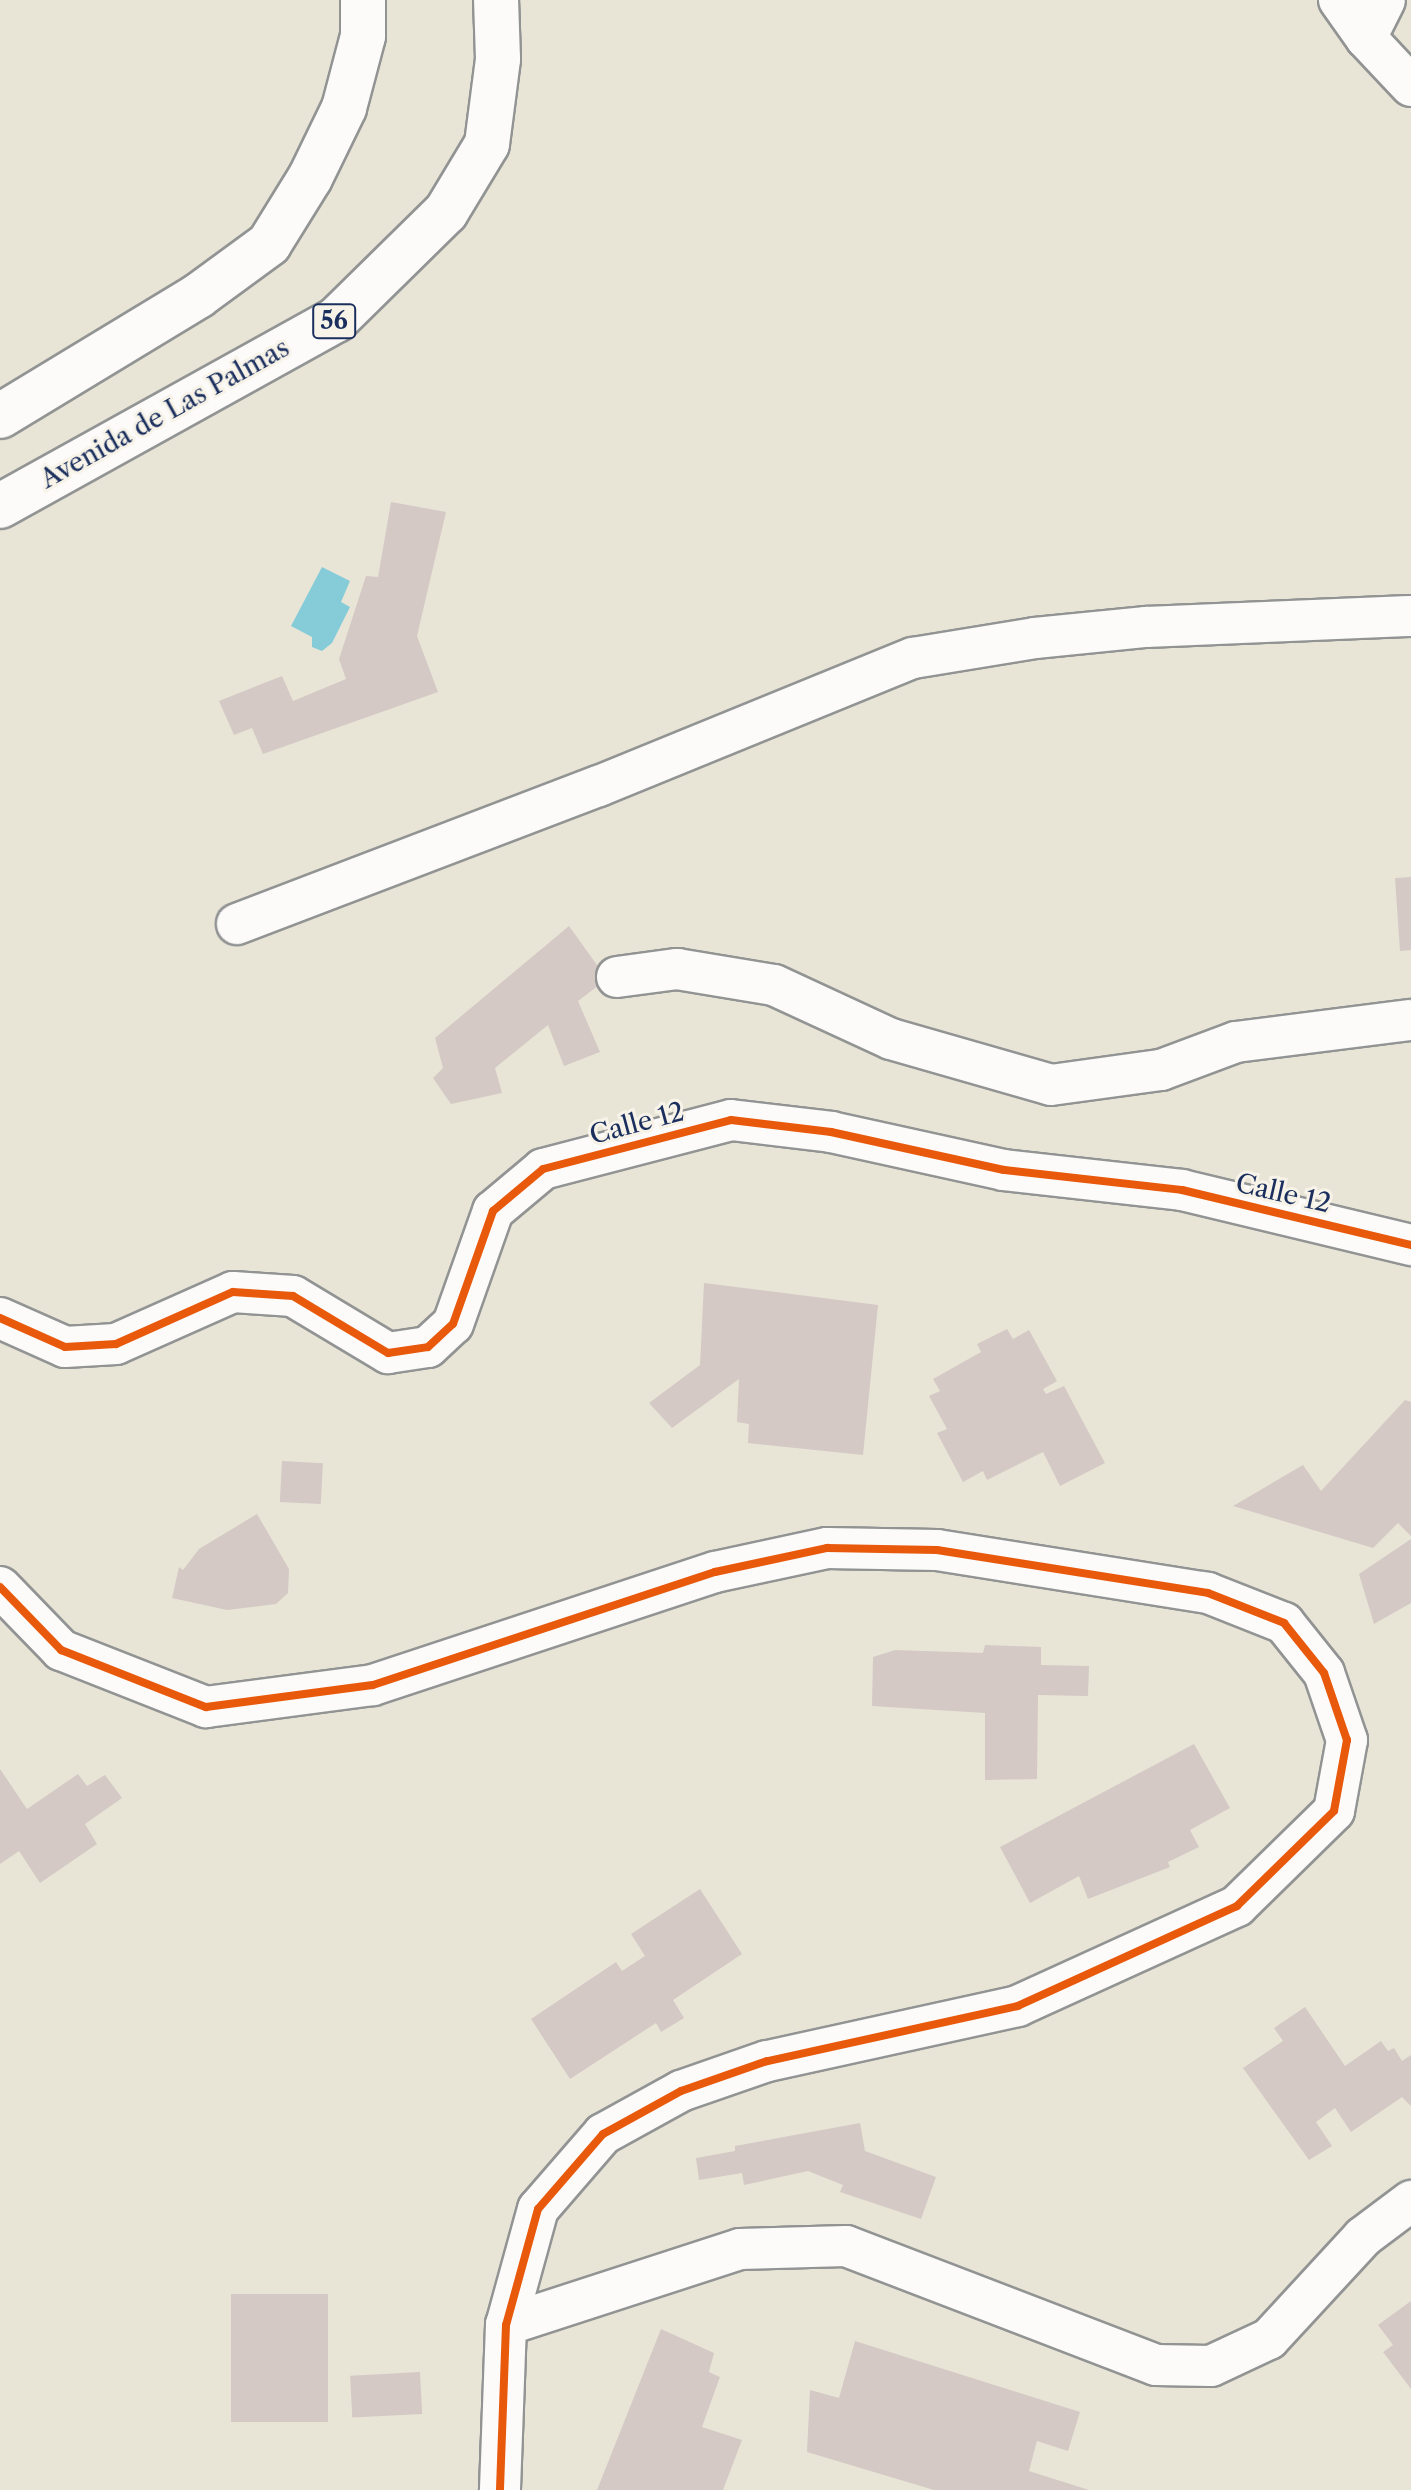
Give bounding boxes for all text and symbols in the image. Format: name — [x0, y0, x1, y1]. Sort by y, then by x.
road number: 56 — [312, 301, 356, 341]
street label: Avenida de Las Palmas — [35, 332, 295, 496]
street label: Calle 12 — [586, 1096, 688, 1152]
street label: Calle 12 — [1232, 1168, 1334, 1220]

